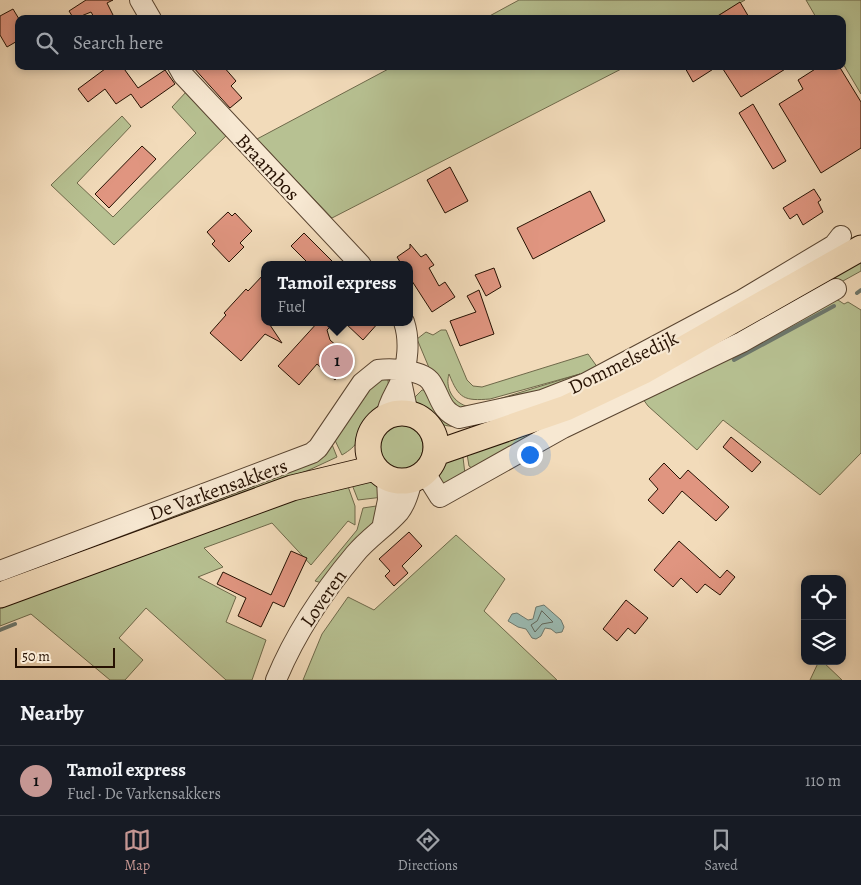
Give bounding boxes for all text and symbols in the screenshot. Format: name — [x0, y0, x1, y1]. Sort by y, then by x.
search box — [15, 15, 846, 70]
icon: search — [33, 29, 61, 57]
text: Search here — [73, 30, 163, 56]
street label: Braambos — [230, 128, 306, 207]
popup — [261, 261, 413, 326]
text: Tamoil express — [278, 270, 396, 296]
text: Fuel — [278, 296, 305, 318]
street label: Dommelsedijk — [564, 324, 683, 401]
pin: 1 — [321, 342, 353, 380]
your location — [517, 442, 543, 468]
street label: De Varkensakkers — [145, 452, 291, 527]
street label: Loveren — [294, 564, 353, 633]
map controls — [801, 575, 846, 665]
button: locate — [801, 575, 846, 620]
button: layers — [801, 620, 846, 665]
scale bar — [15, 645, 115, 668]
text: 50 m — [22, 647, 50, 666]
text: Nearby — [20, 699, 83, 727]
text: Tamoil express — [67, 757, 186, 783]
text: 1 — [33, 770, 39, 792]
text: 110 m — [805, 770, 841, 792]
text: Fuel · De Varkensakkers — [67, 783, 221, 805]
tab: Map — [123, 826, 151, 875]
tab: Directions — [398, 826, 458, 875]
tab: Saved — [705, 826, 738, 875]

